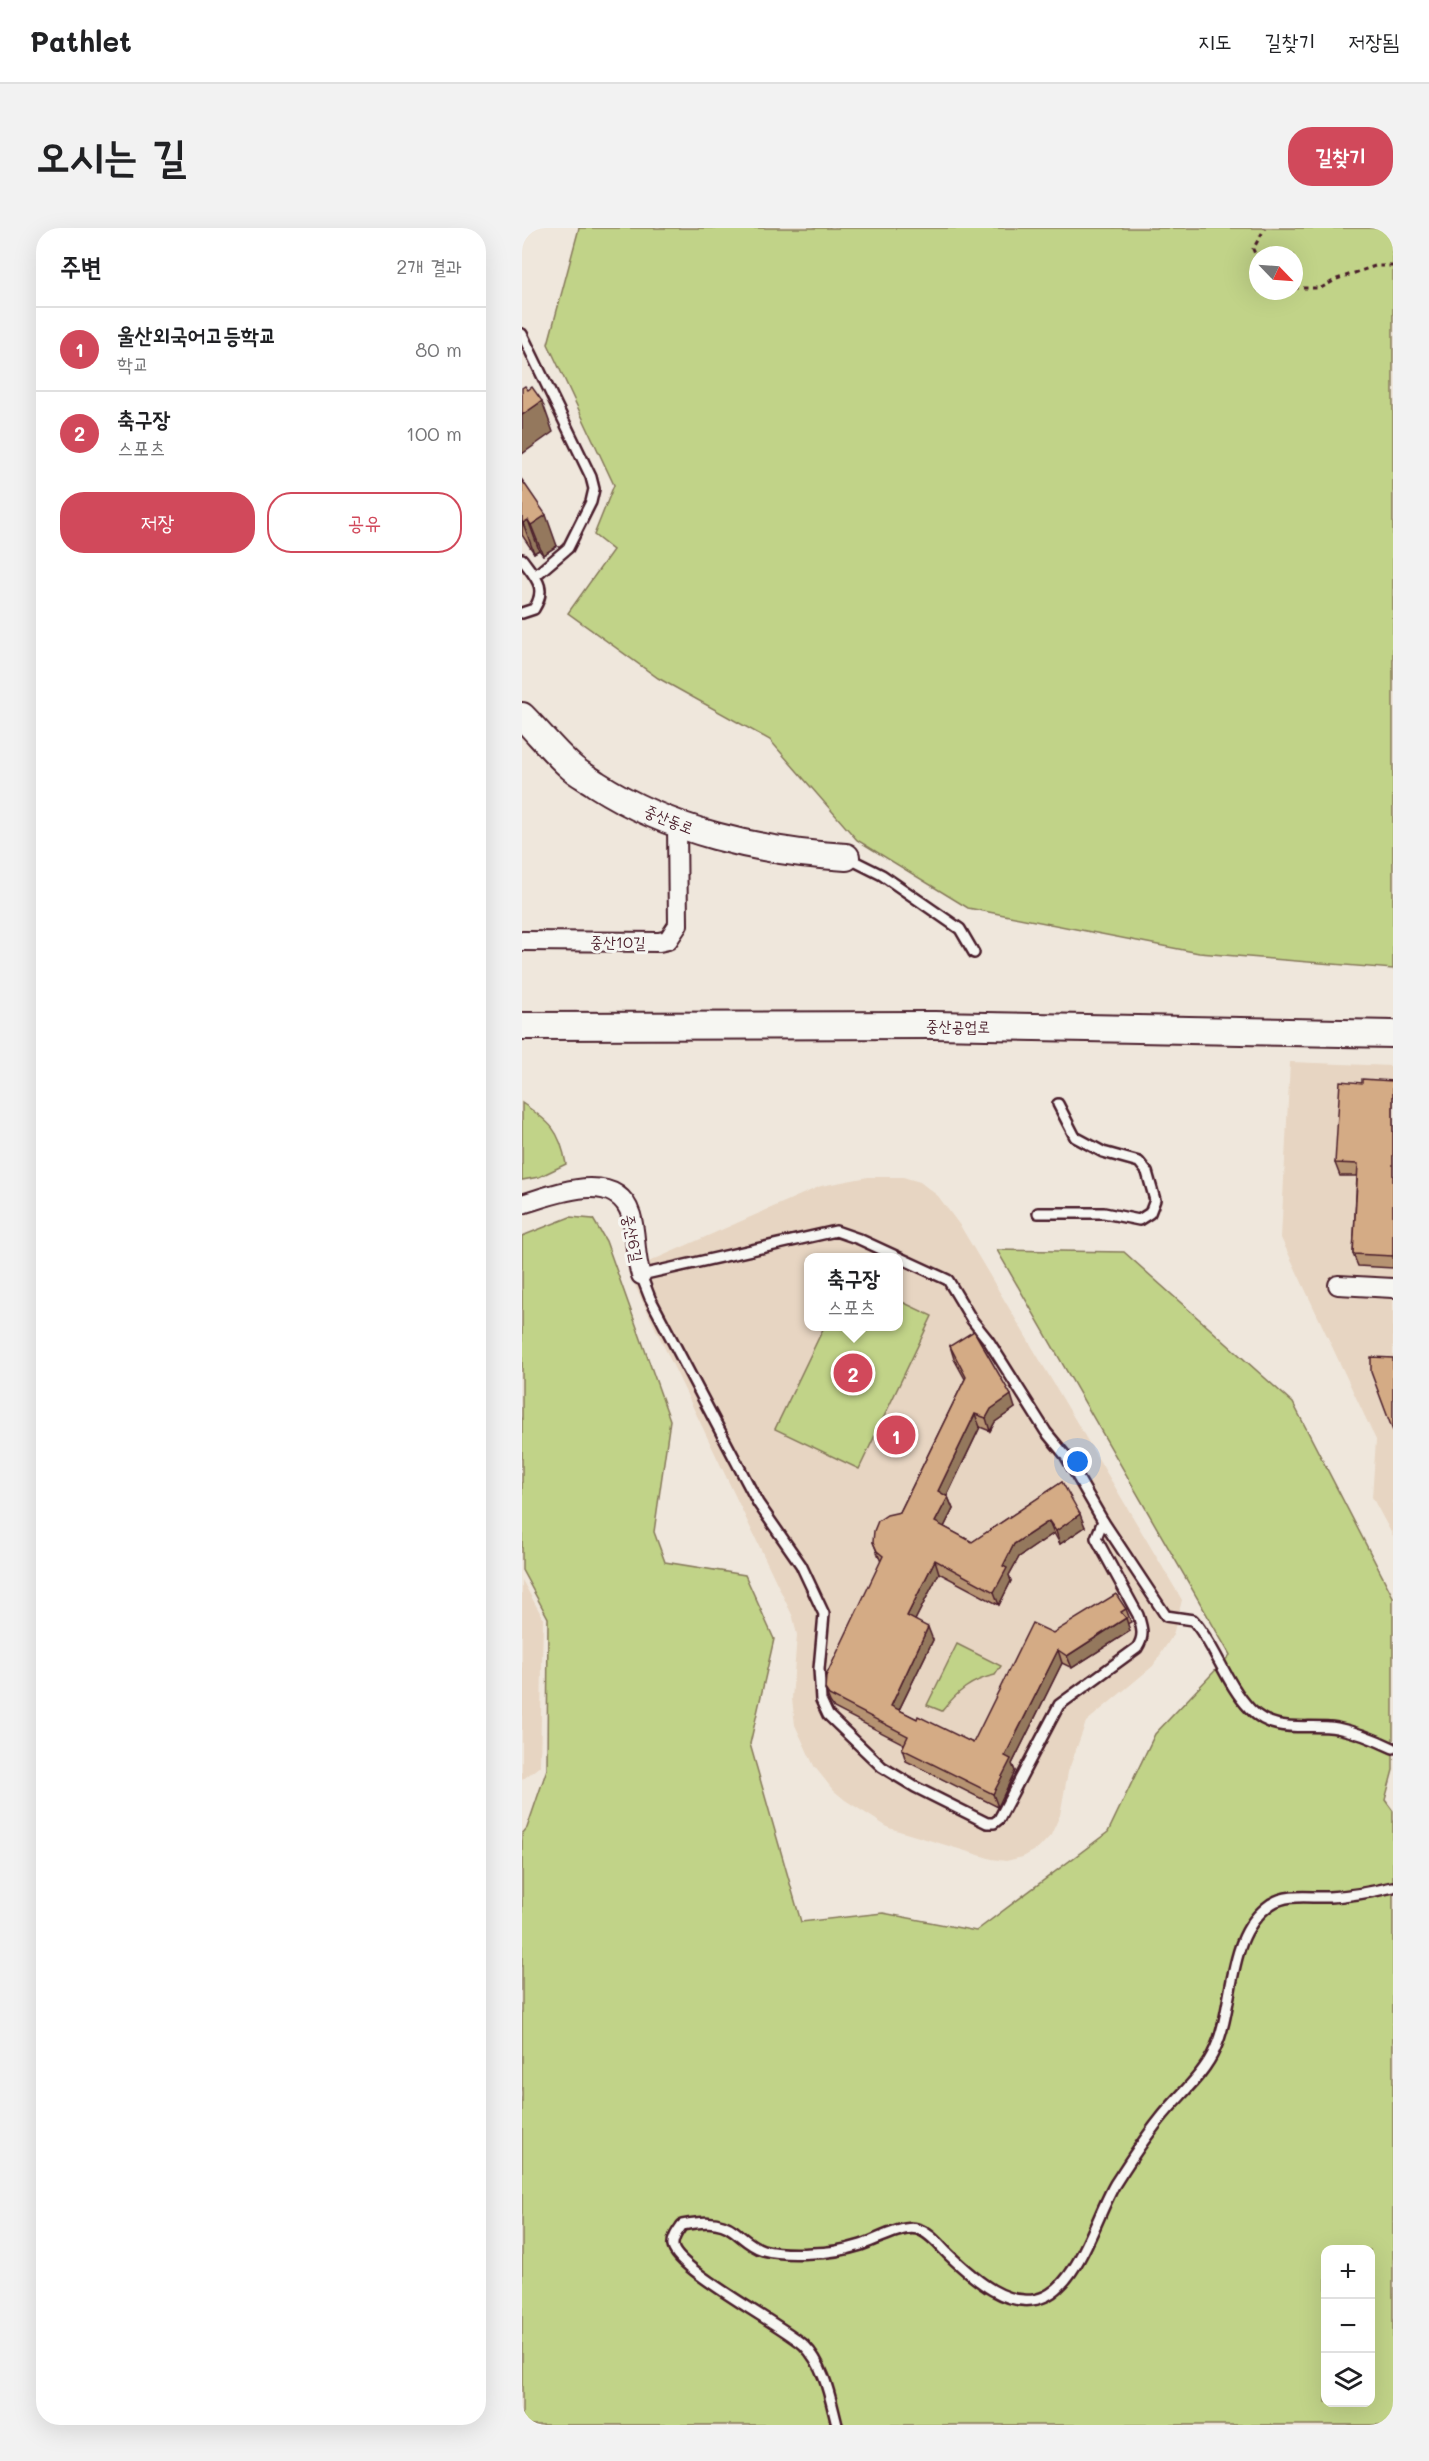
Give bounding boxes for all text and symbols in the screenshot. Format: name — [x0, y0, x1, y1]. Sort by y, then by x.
text: Pathlet — [30, 23, 132, 59]
text: 지도 — [1198, 27, 1232, 54]
text: 길찾기 — [1265, 27, 1315, 54]
text: 저장됨 — [1348, 27, 1399, 54]
text: 오시는 길 — [36, 127, 186, 182]
button: 길찾기 — [1288, 127, 1393, 186]
north arrow — [1249, 246, 1303, 300]
text: 주변 — [60, 249, 102, 283]
text: 2개 결과 — [396, 253, 462, 279]
text: 울산외국어고등학교 — [117, 320, 276, 349]
text: 1 — [75, 336, 84, 362]
text: 80 m — [415, 336, 462, 362]
text: 학교 — [117, 350, 149, 376]
text: 축구장 — [117, 404, 170, 433]
text: 2 — [74, 420, 85, 446]
text: 100 m — [406, 420, 462, 446]
text: 스포츠 — [117, 434, 165, 460]
button: 저장 — [60, 492, 255, 553]
button: 공유 — [267, 492, 462, 553]
street label: 중산동로 — [641, 799, 697, 838]
street label: 중산10길 — [590, 931, 646, 952]
street label: 중산공업로 — [926, 1014, 990, 1037]
street label: 중산6길 — [619, 1212, 648, 1264]
popup — [804, 1253, 903, 1331]
text: 축구장 — [827, 1263, 880, 1292]
text: 스포츠 — [827, 1293, 875, 1319]
pin: 2 — [834, 1350, 872, 1396]
pin: 1 — [876, 1412, 916, 1458]
your location — [1063, 1447, 1092, 1476]
map controls — [1321, 2245, 1375, 2407]
button: + — [1321, 2245, 1375, 2299]
button: − — [1321, 2299, 1375, 2353]
button: layers — [1321, 2353, 1375, 2407]

